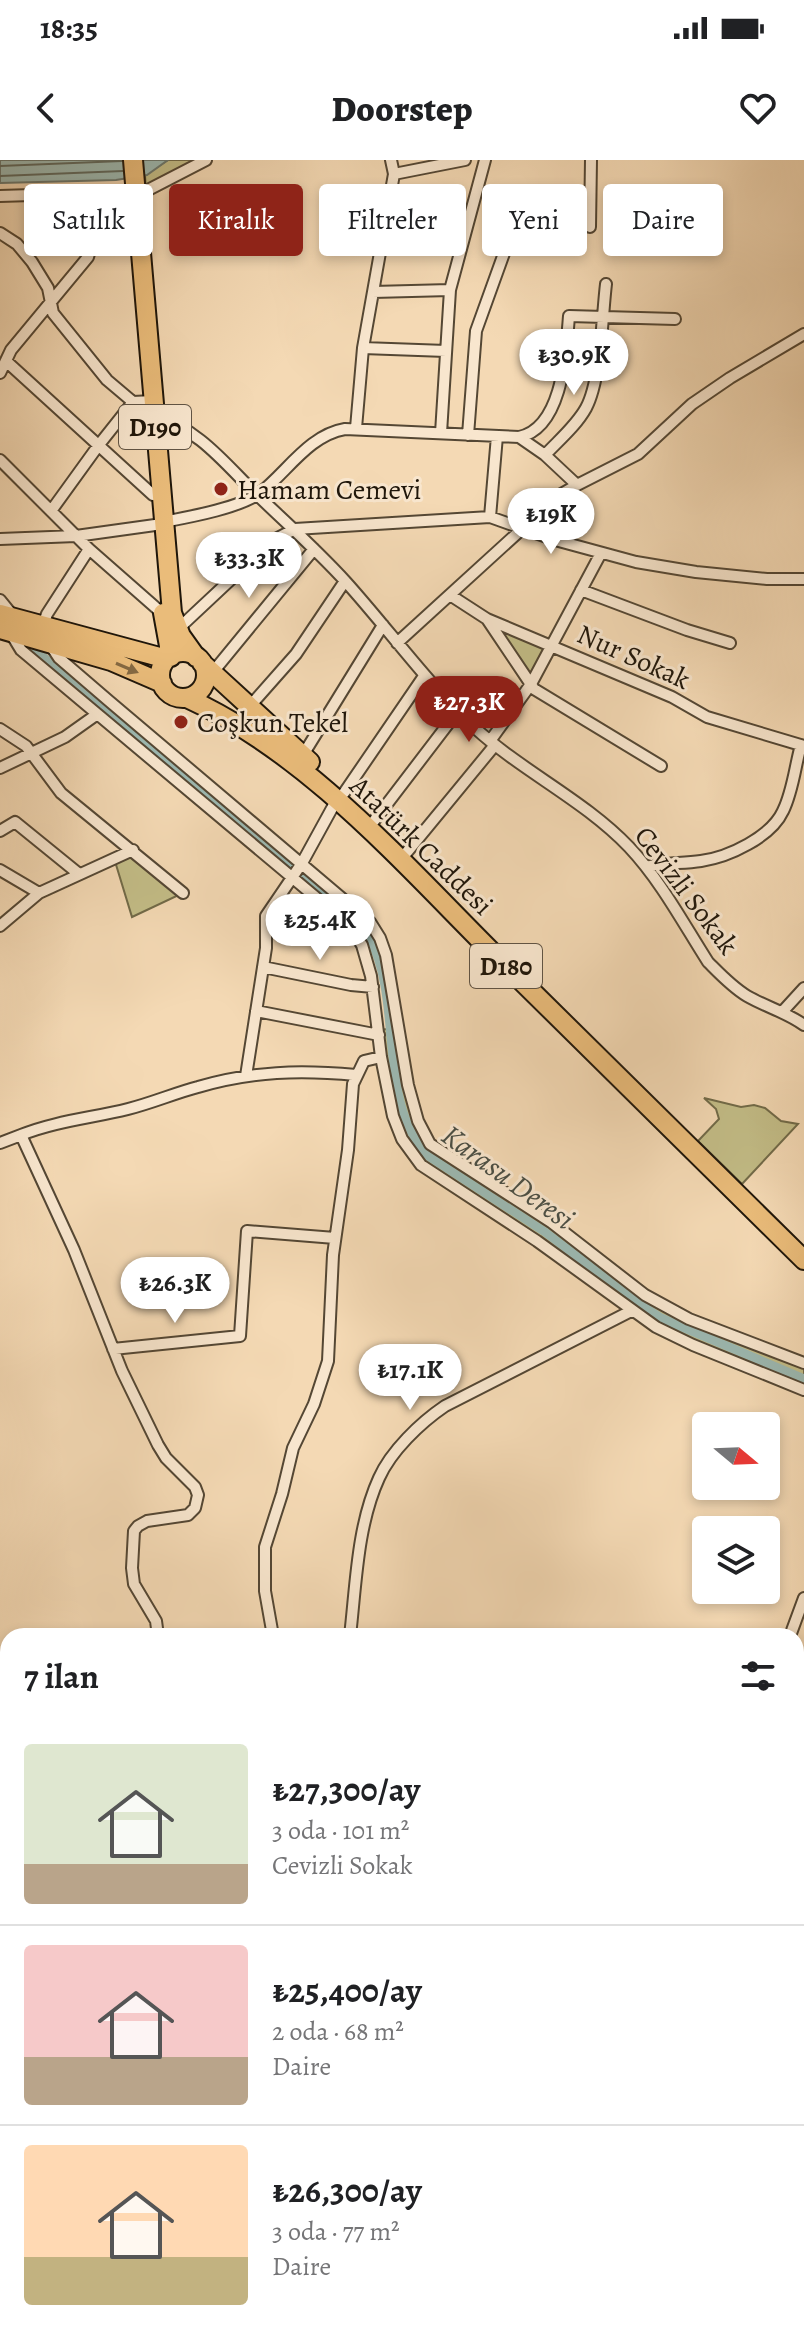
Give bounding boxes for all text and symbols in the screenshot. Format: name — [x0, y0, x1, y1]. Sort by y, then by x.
text: 18:35 — [40, 8, 98, 48]
text: Doorstep — [332, 84, 472, 133]
icon: back — [24, 86, 68, 130]
icon: heart — [736, 86, 780, 130]
chip: Satılık — [24, 184, 153, 256]
chip: Kiralık — [169, 184, 303, 256]
chip: Filtreler — [319, 184, 466, 256]
chip: Yeni — [482, 184, 587, 256]
chip: Daire — [603, 184, 723, 256]
pin: ₺30.9K — [509, 329, 639, 397]
text: ₺30.9K — [537, 337, 611, 372]
road number: D190 — [119, 405, 191, 449]
place label: Hamam Cemevi — [237, 471, 422, 509]
marker: Hamam Cemevi — [212, 480, 230, 498]
pin: ₺19K — [504, 488, 598, 556]
text: ₺19K — [525, 496, 577, 531]
pin: ₺33.3K — [184, 532, 314, 600]
text: ₺33.3K — [214, 540, 284, 575]
street label: Nur Sokak — [571, 615, 696, 699]
one-way arrow — [115, 661, 139, 674]
pin: ₺27.3K — [404, 676, 534, 744]
text: ₺27.3K — [433, 684, 505, 719]
place label: Coşkun Tekel — [197, 704, 348, 742]
marker: Coşkun Tekel — [172, 713, 190, 731]
street label: Atatürk Caddesi — [341, 767, 501, 924]
street label: Cevizli Sokak — [625, 819, 747, 963]
pin: ₺25.4K — [255, 894, 385, 962]
text: ₺25.4K — [284, 902, 356, 937]
road number: D180 — [470, 944, 542, 988]
water label: Karasu Deresi — [434, 1115, 582, 1239]
pin: ₺26.3K — [110, 1257, 240, 1325]
text: ₺26.3K — [139, 1265, 211, 1300]
pin: ₺17.1K — [345, 1344, 475, 1412]
text: ₺17.1K — [377, 1352, 443, 1387]
north arrow — [692, 1412, 780, 1500]
map controls — [692, 1412, 780, 1604]
button: layers — [692, 1516, 780, 1604]
text: 7 ilan — [24, 1653, 99, 1700]
icon: filters — [736, 1654, 780, 1698]
text: ₺27,300/ay — [272, 1766, 420, 1813]
icon: home — [88, 1776, 184, 1872]
text: 3 oda · 101 m² — [272, 1813, 409, 1848]
text: Cevizli Sokak — [272, 1848, 413, 1883]
text: ₺25,400/ay — [272, 1967, 422, 2014]
icon: home — [88, 1977, 184, 2073]
text: 2 oda · 68 m² — [272, 2014, 404, 2049]
text: Daire — [272, 2049, 331, 2084]
text: ₺26,300/ay — [272, 2167, 422, 2214]
icon: home — [88, 2177, 184, 2273]
text: 3 oda · 77 m² — [272, 2214, 400, 2249]
text: Daire — [272, 2249, 331, 2284]

